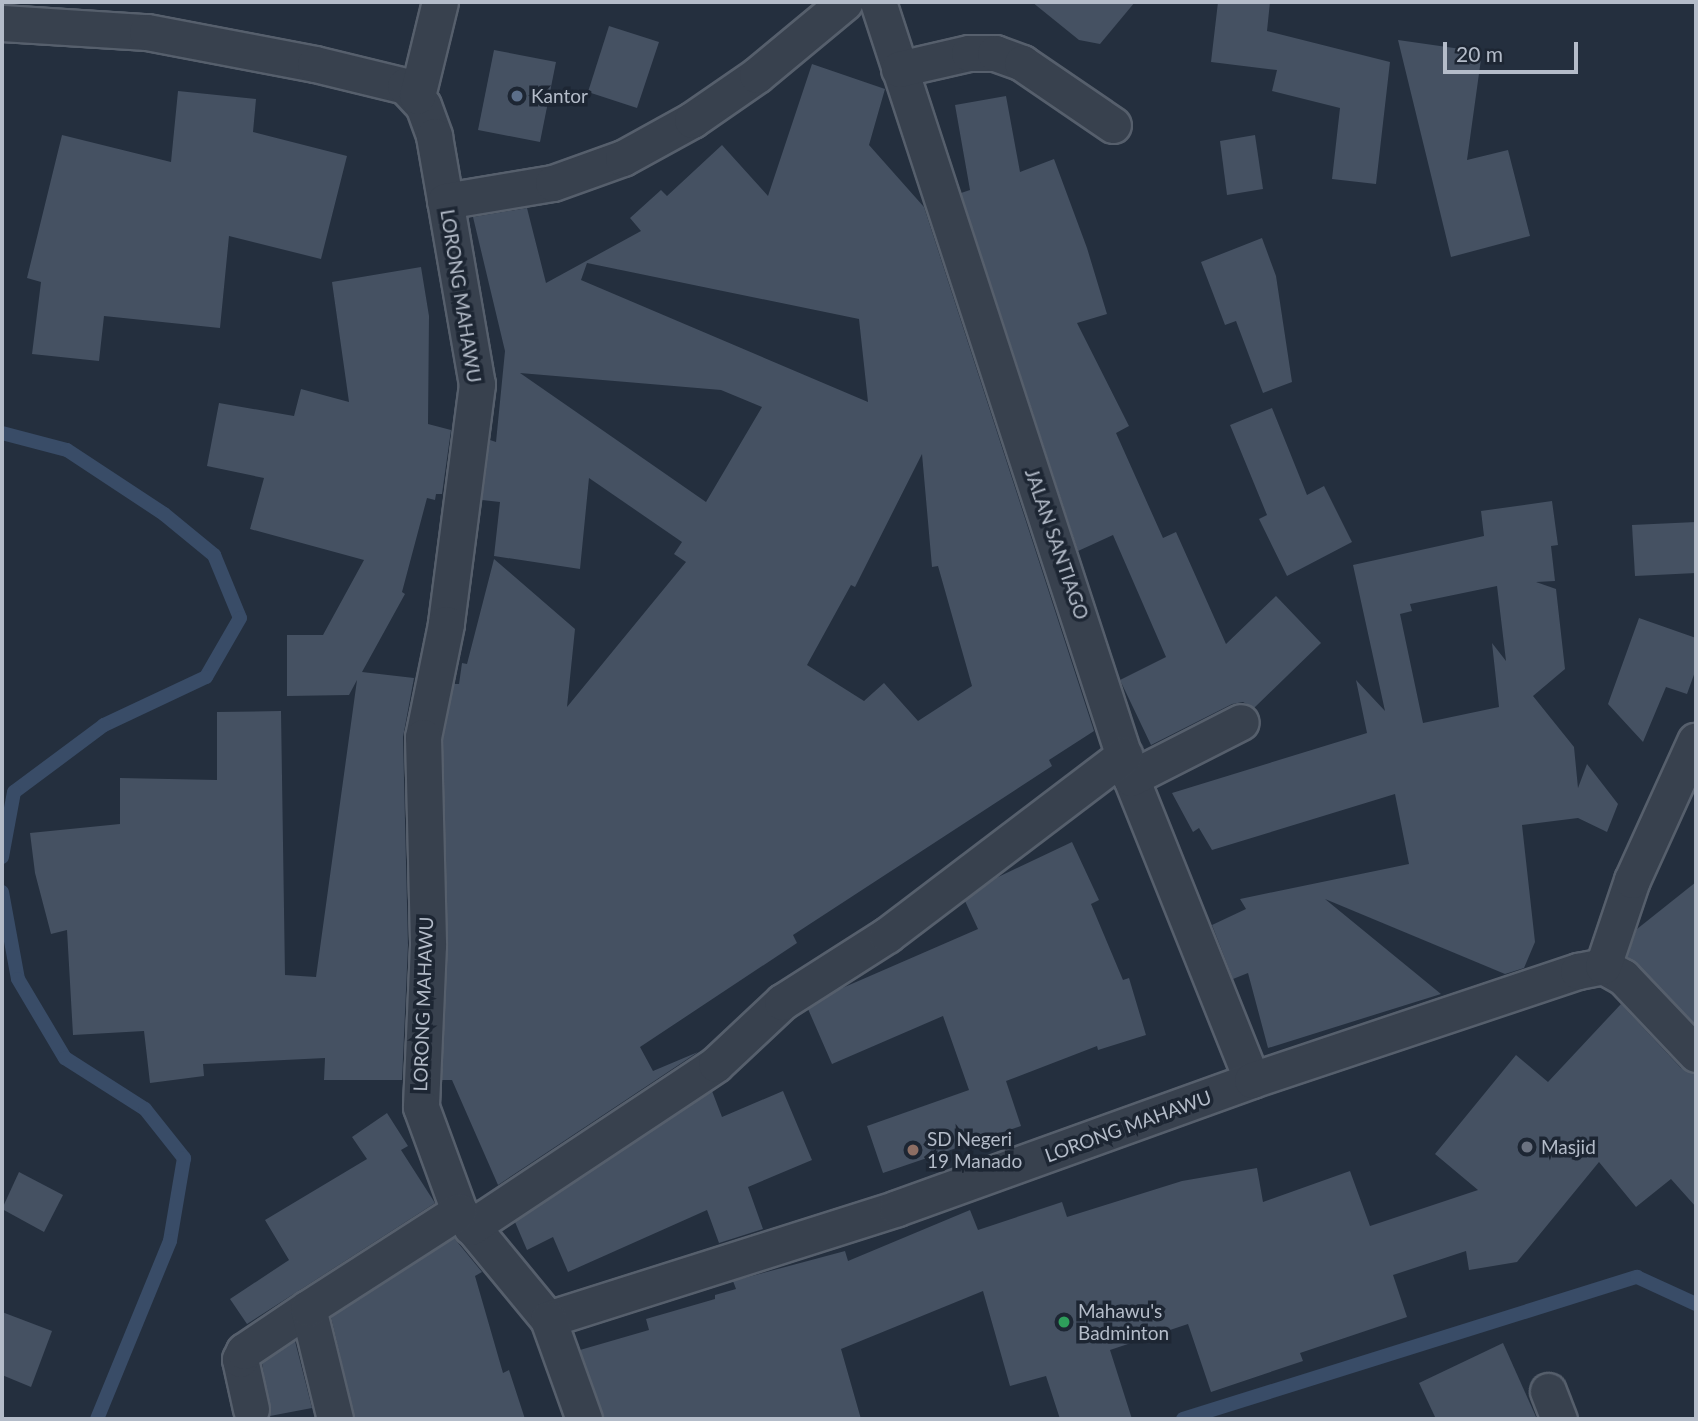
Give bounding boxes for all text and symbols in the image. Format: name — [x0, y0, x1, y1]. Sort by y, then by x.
scale bar — [1446, 28, 1581, 72]
text: 20 m — [1456, 41, 1503, 66]
place label: Kantor — [531, 85, 588, 107]
marker: Kantor — [509, 88, 525, 104]
street label: LORONG MAHAWU — [436, 208, 486, 384]
street label: JALAN SANTIAGO — [1020, 465, 1094, 623]
street label: LORONG MAHAWU — [409, 916, 437, 1092]
street label: LORONG MAHAWU — [1042, 1085, 1214, 1167]
place label: SD Negeri 19 Manado — [927, 1128, 1022, 1172]
place label: Masjid — [1541, 1136, 1596, 1158]
marker: Masjid — [1519, 1139, 1535, 1155]
marker: SD Negeri 19 Manado — [905, 1142, 921, 1158]
place label: Mahawu's Badminton — [1078, 1300, 1169, 1344]
marker: Mahawu's Badminton — [1056, 1314, 1072, 1330]

